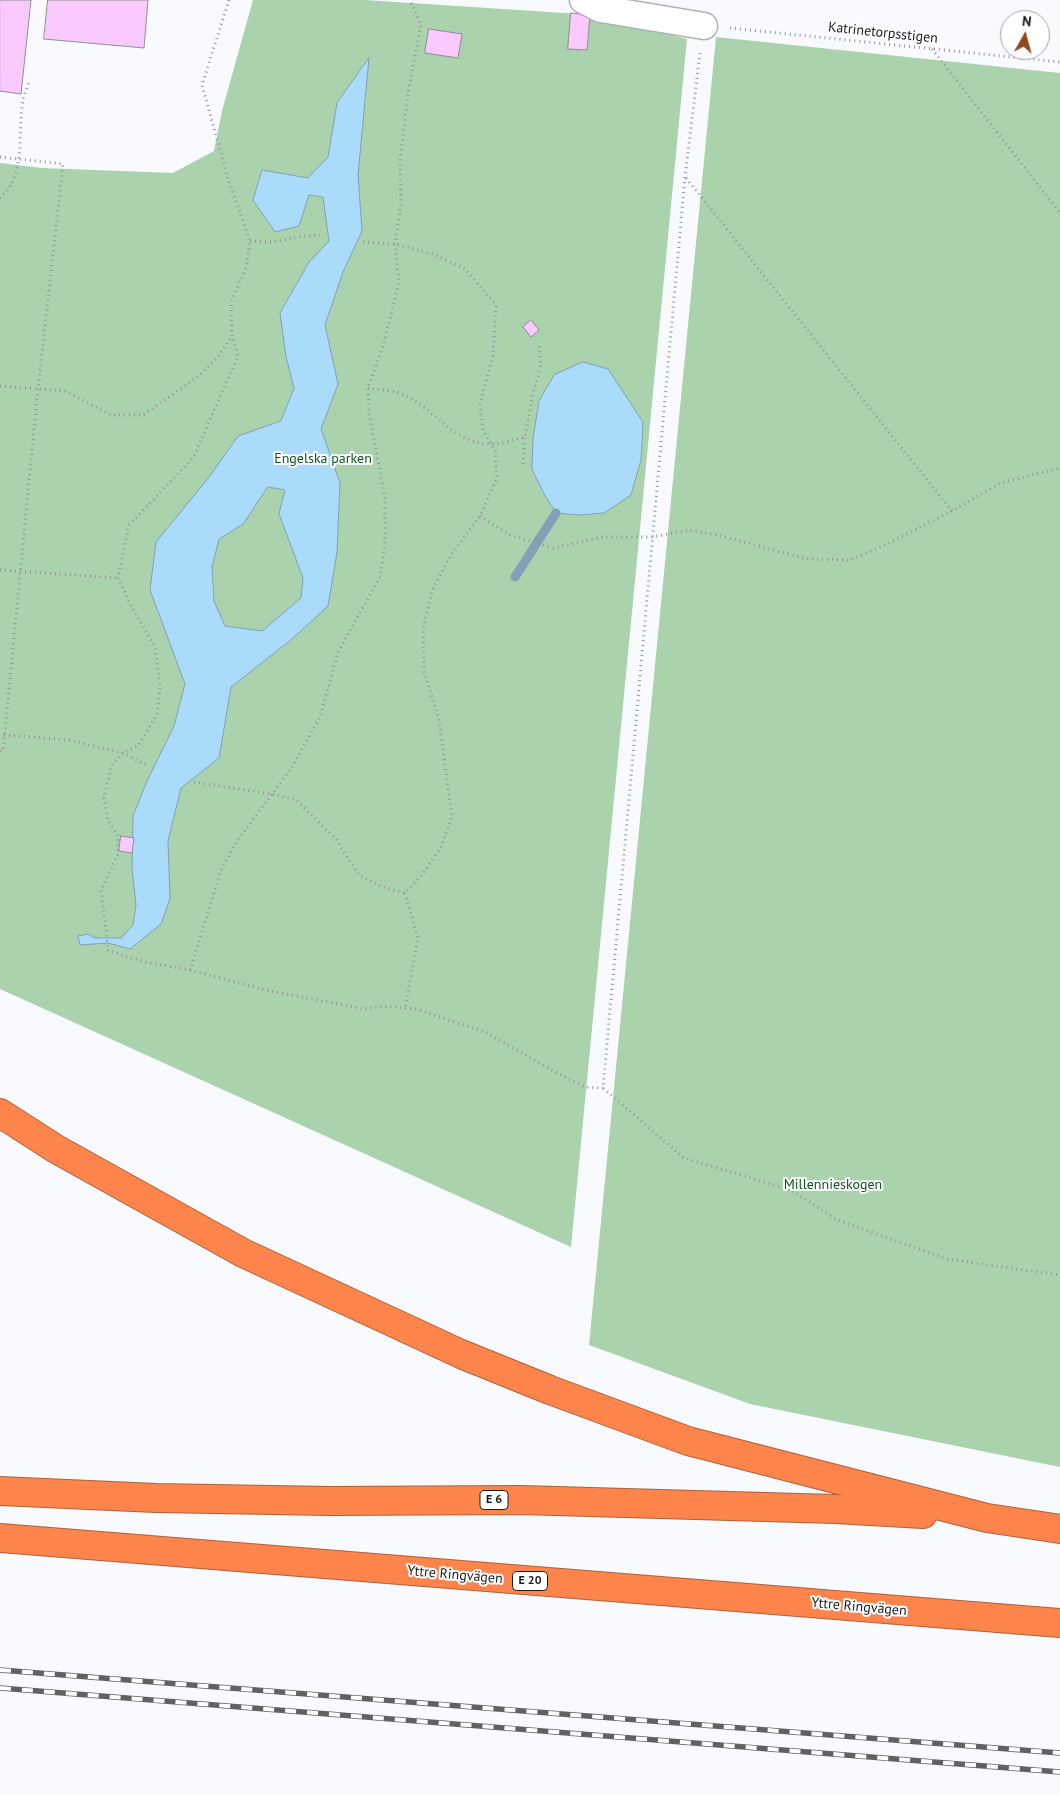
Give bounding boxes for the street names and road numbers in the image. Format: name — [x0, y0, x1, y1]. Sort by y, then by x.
street label: Katrinetorpsstigen — [827, 19, 939, 47]
road number: E 6 — [480, 1490, 508, 1510]
street label: Yttre Ringvägen — [407, 1562, 503, 1588]
road number: E 20 — [512, 1572, 548, 1590]
street label: Yttre Ringvägen — [811, 1594, 907, 1620]

